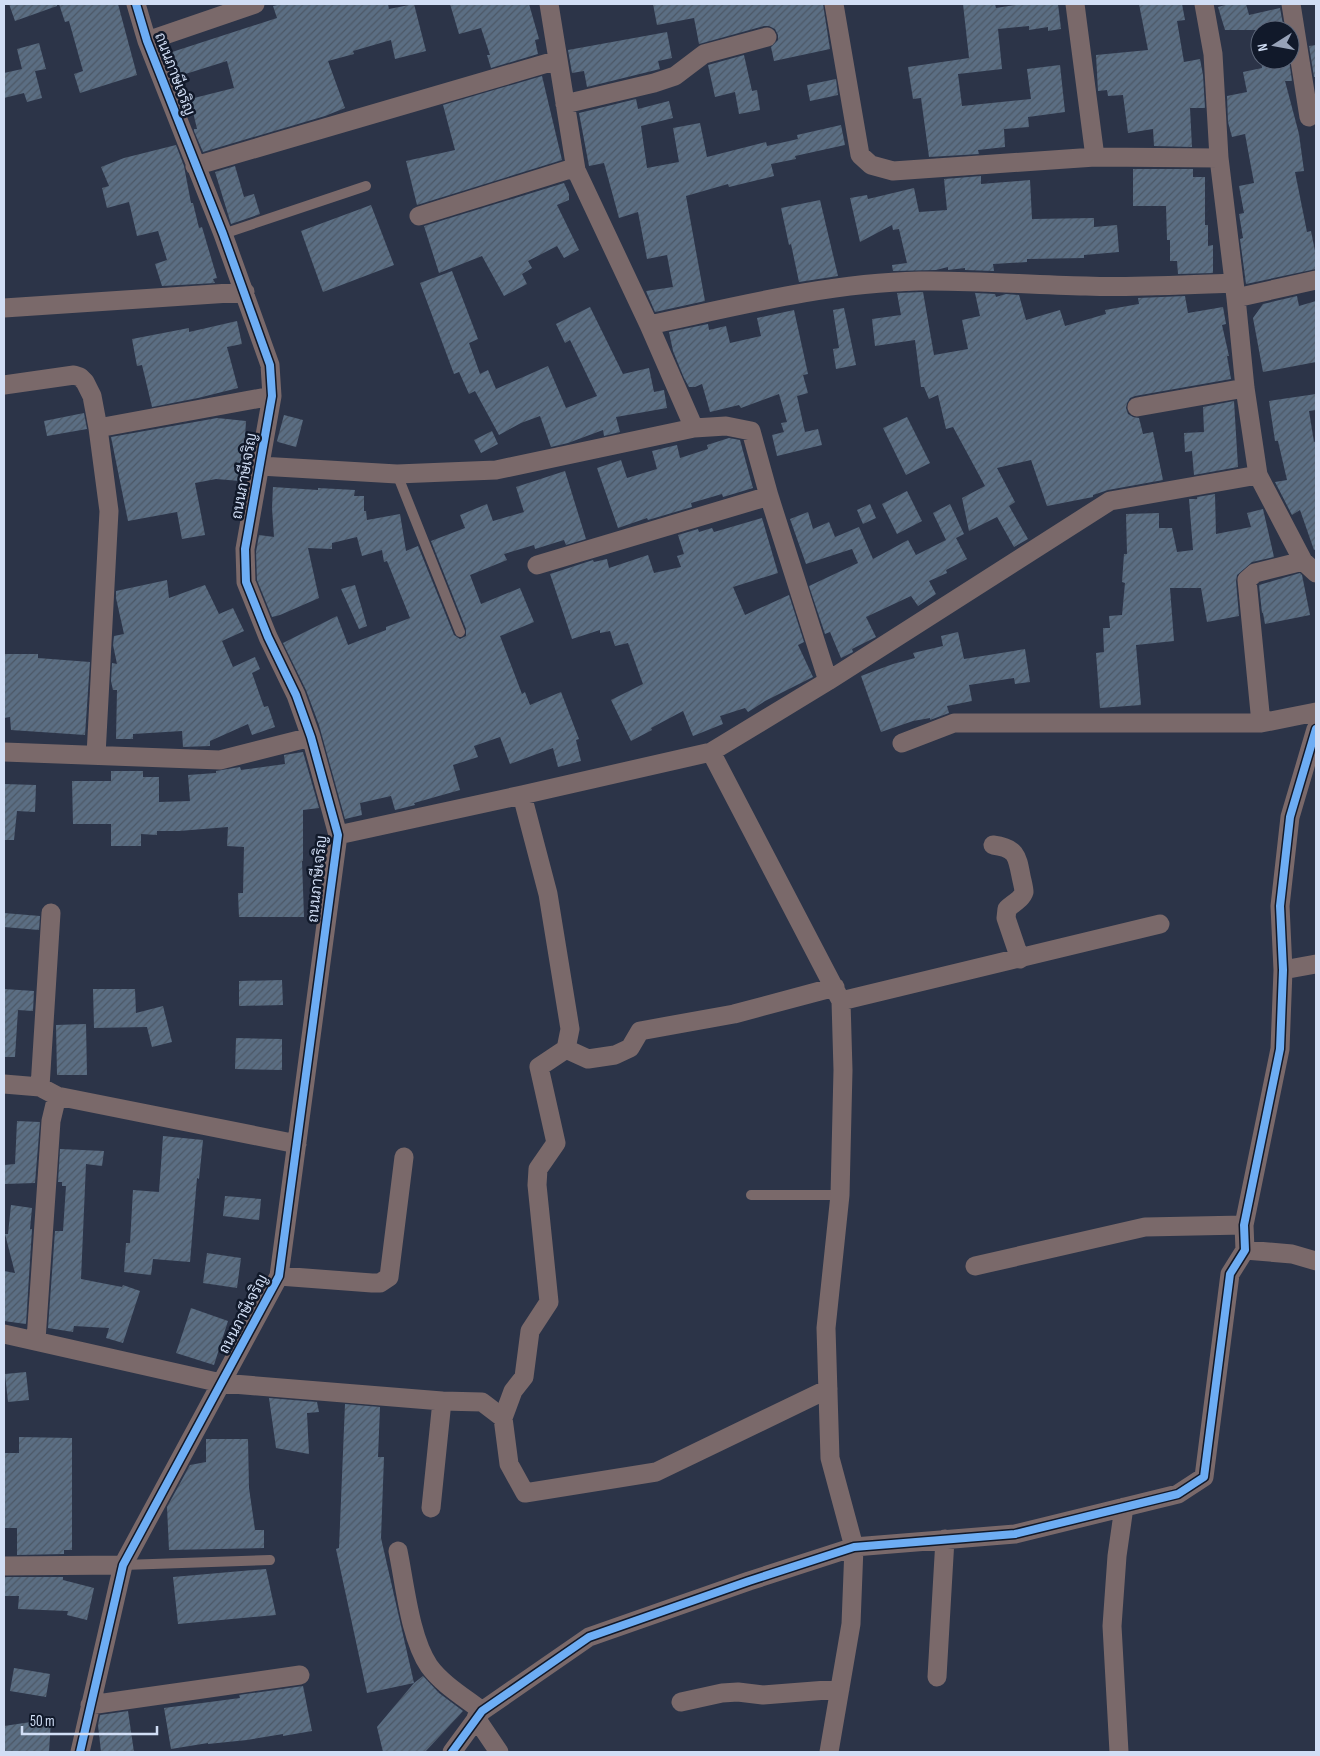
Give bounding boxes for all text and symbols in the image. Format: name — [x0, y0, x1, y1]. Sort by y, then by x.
north arrow — [1250, 20, 1300, 70]
street label: ถนนภาษีเจริญ — [150, 30, 200, 118]
text: N — [1254, 42, 1272, 53]
street label: ถนนภาษีเจริญ — [227, 431, 261, 521]
street label: ถนนภาษีเจริญ — [302, 835, 332, 923]
street label: ถนนภาษีเจริญ — [214, 1271, 272, 1357]
scale bar — [22, 1704, 158, 1736]
text: 50 m — [30, 1712, 55, 1731]

